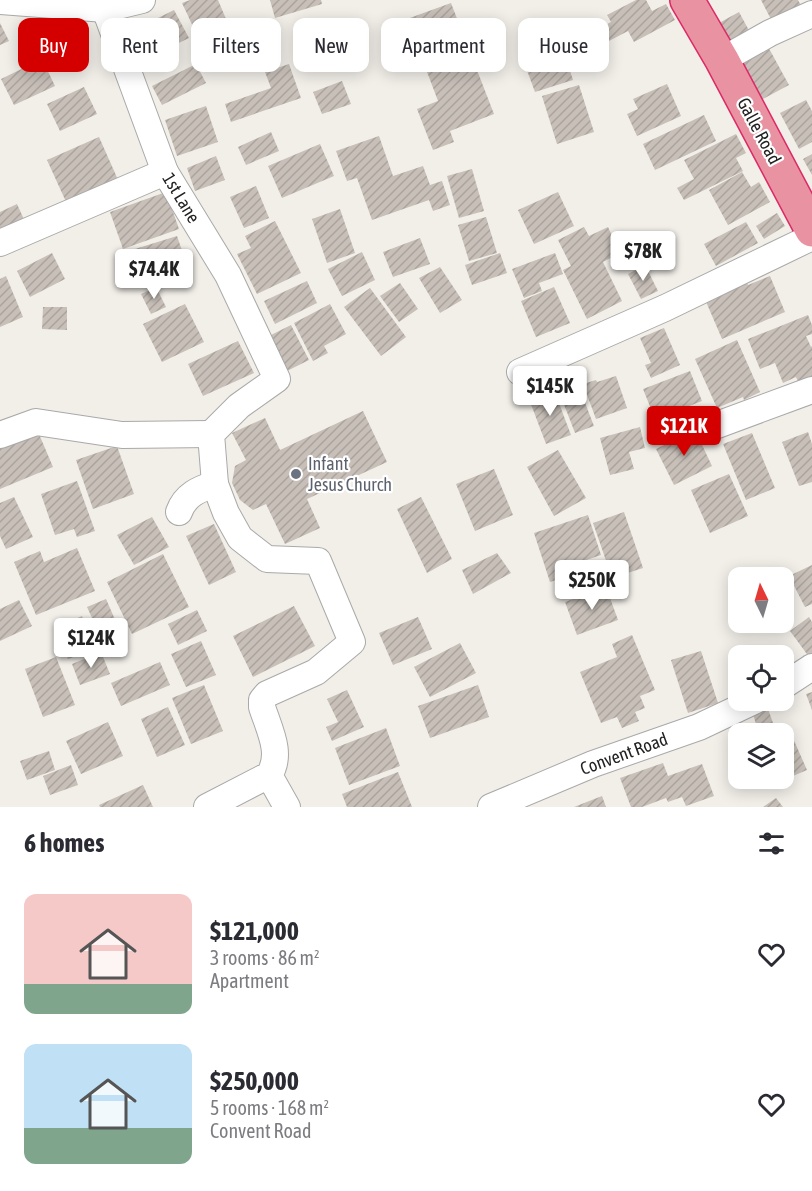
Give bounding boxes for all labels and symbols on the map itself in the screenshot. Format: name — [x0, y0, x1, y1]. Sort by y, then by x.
street label: Galle Road — [733, 94, 786, 168]
street label: 1st Lane — [158, 169, 205, 227]
pin: $78K — [607, 231, 679, 282]
pin: $74.4K — [105, 249, 203, 300]
pin: $145K — [508, 366, 592, 417]
pin: $121K — [642, 406, 726, 457]
place label: Infant Jesus Church — [308, 453, 392, 495]
marker: Infant Jesus Church — [289, 467, 303, 481]
pin: $250K — [550, 560, 634, 611]
north arrow — [728, 567, 794, 633]
pin: $124K — [49, 618, 133, 669]
street label: Convent Road — [577, 728, 670, 779]

